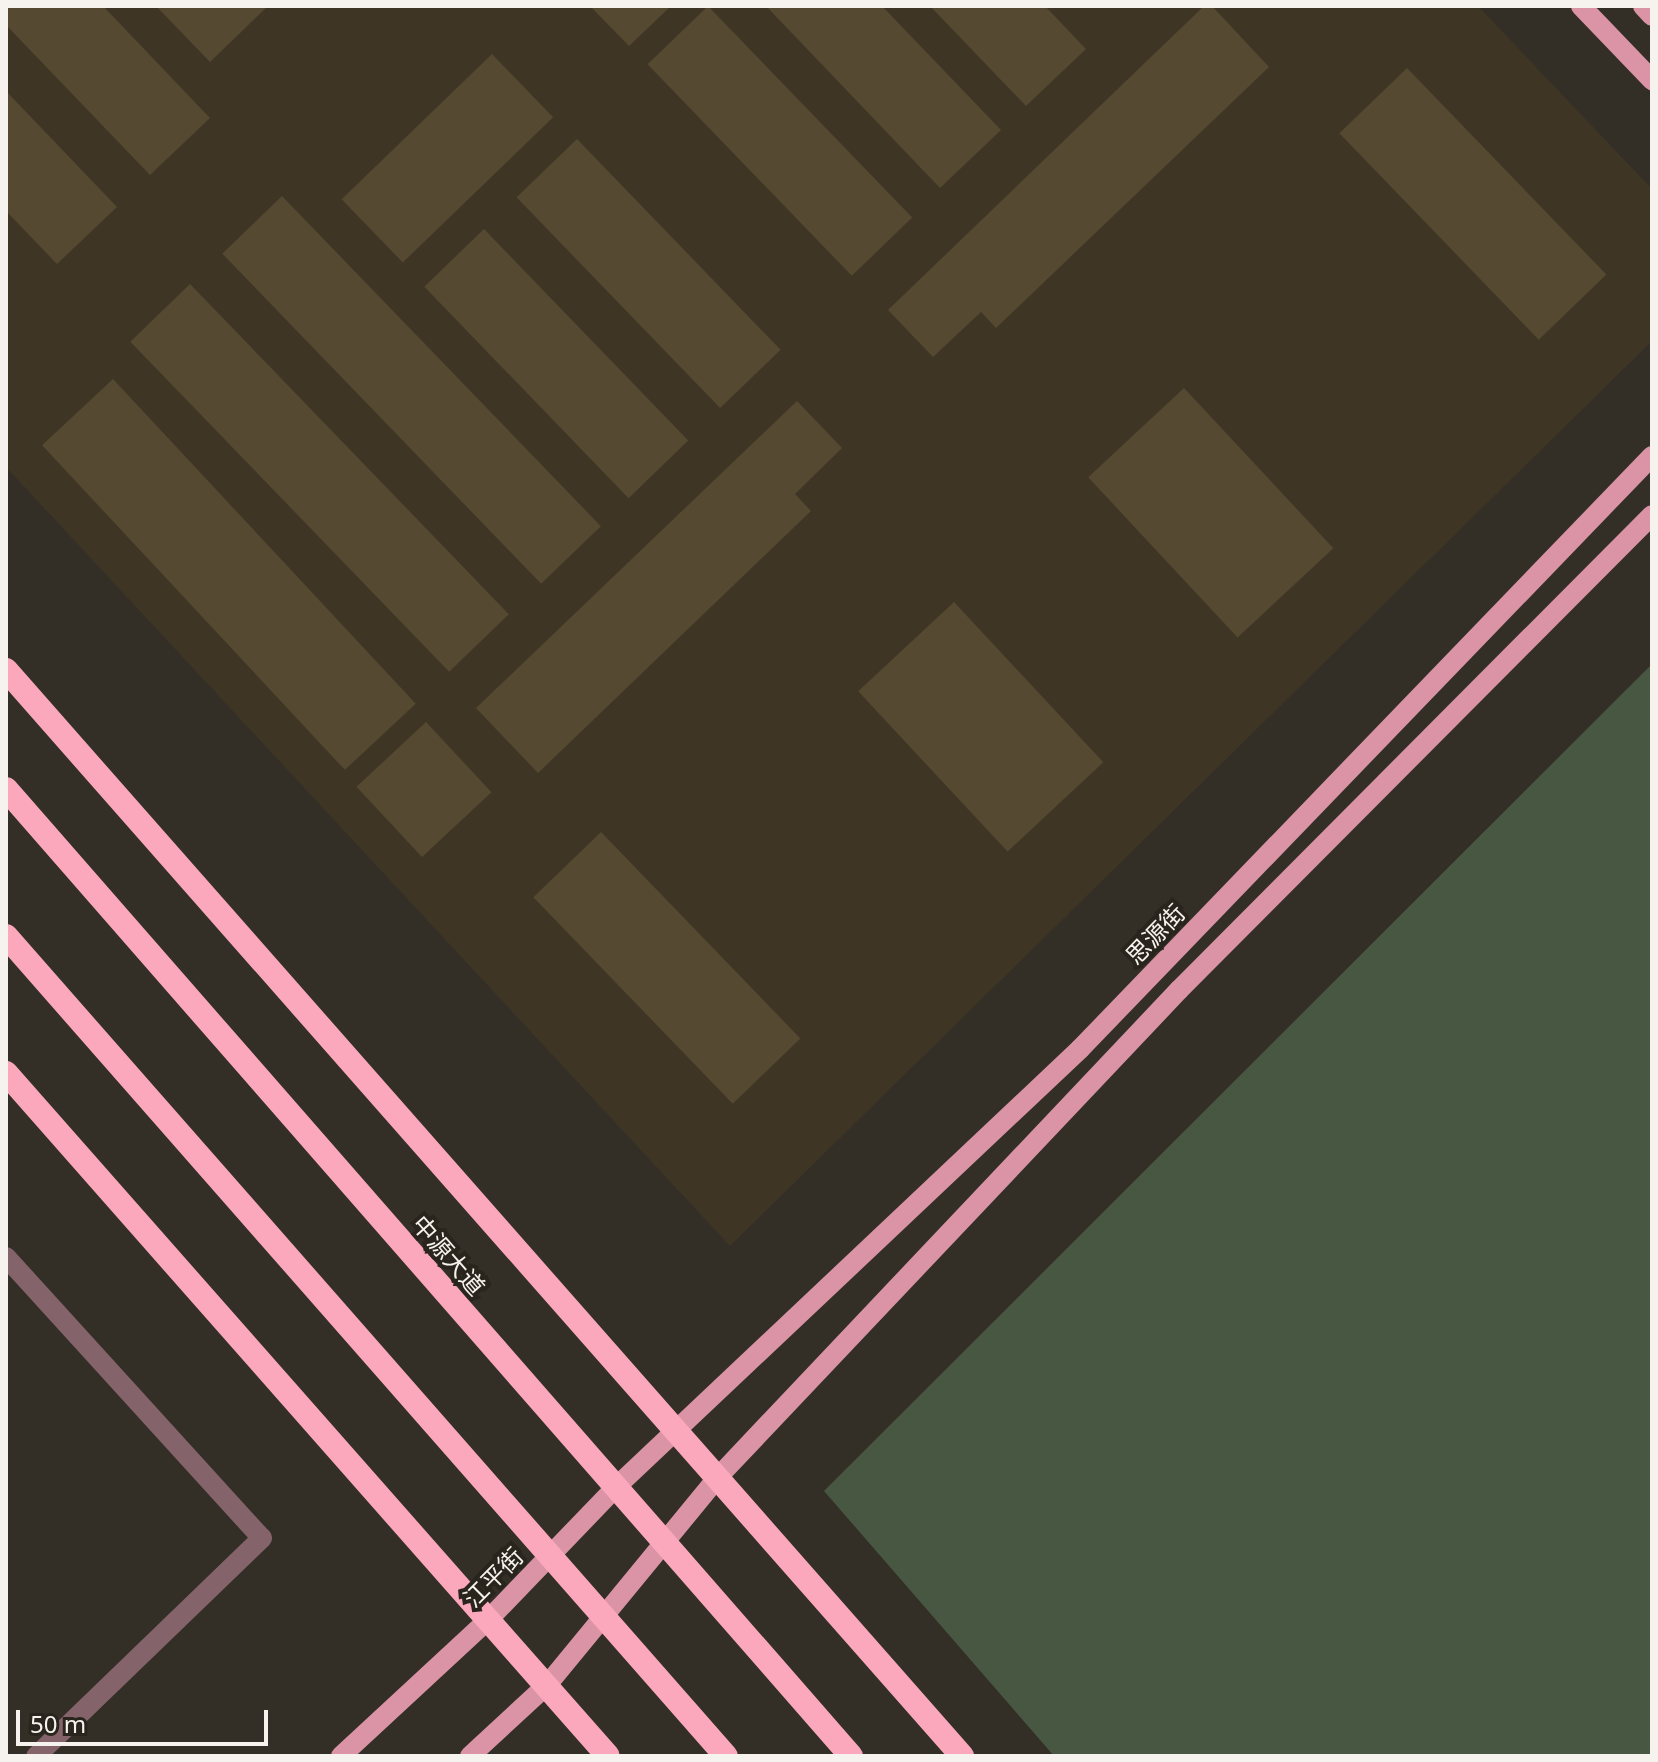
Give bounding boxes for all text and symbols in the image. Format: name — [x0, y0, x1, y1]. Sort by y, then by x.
street label: 思源街 — [1120, 898, 1190, 970]
street label: 中源大道 — [407, 1209, 491, 1301]
street label: 江平街 — [457, 1541, 529, 1613]
scale bar — [20, 1694, 272, 1744]
text: 50 m — [30, 1707, 86, 1740]

